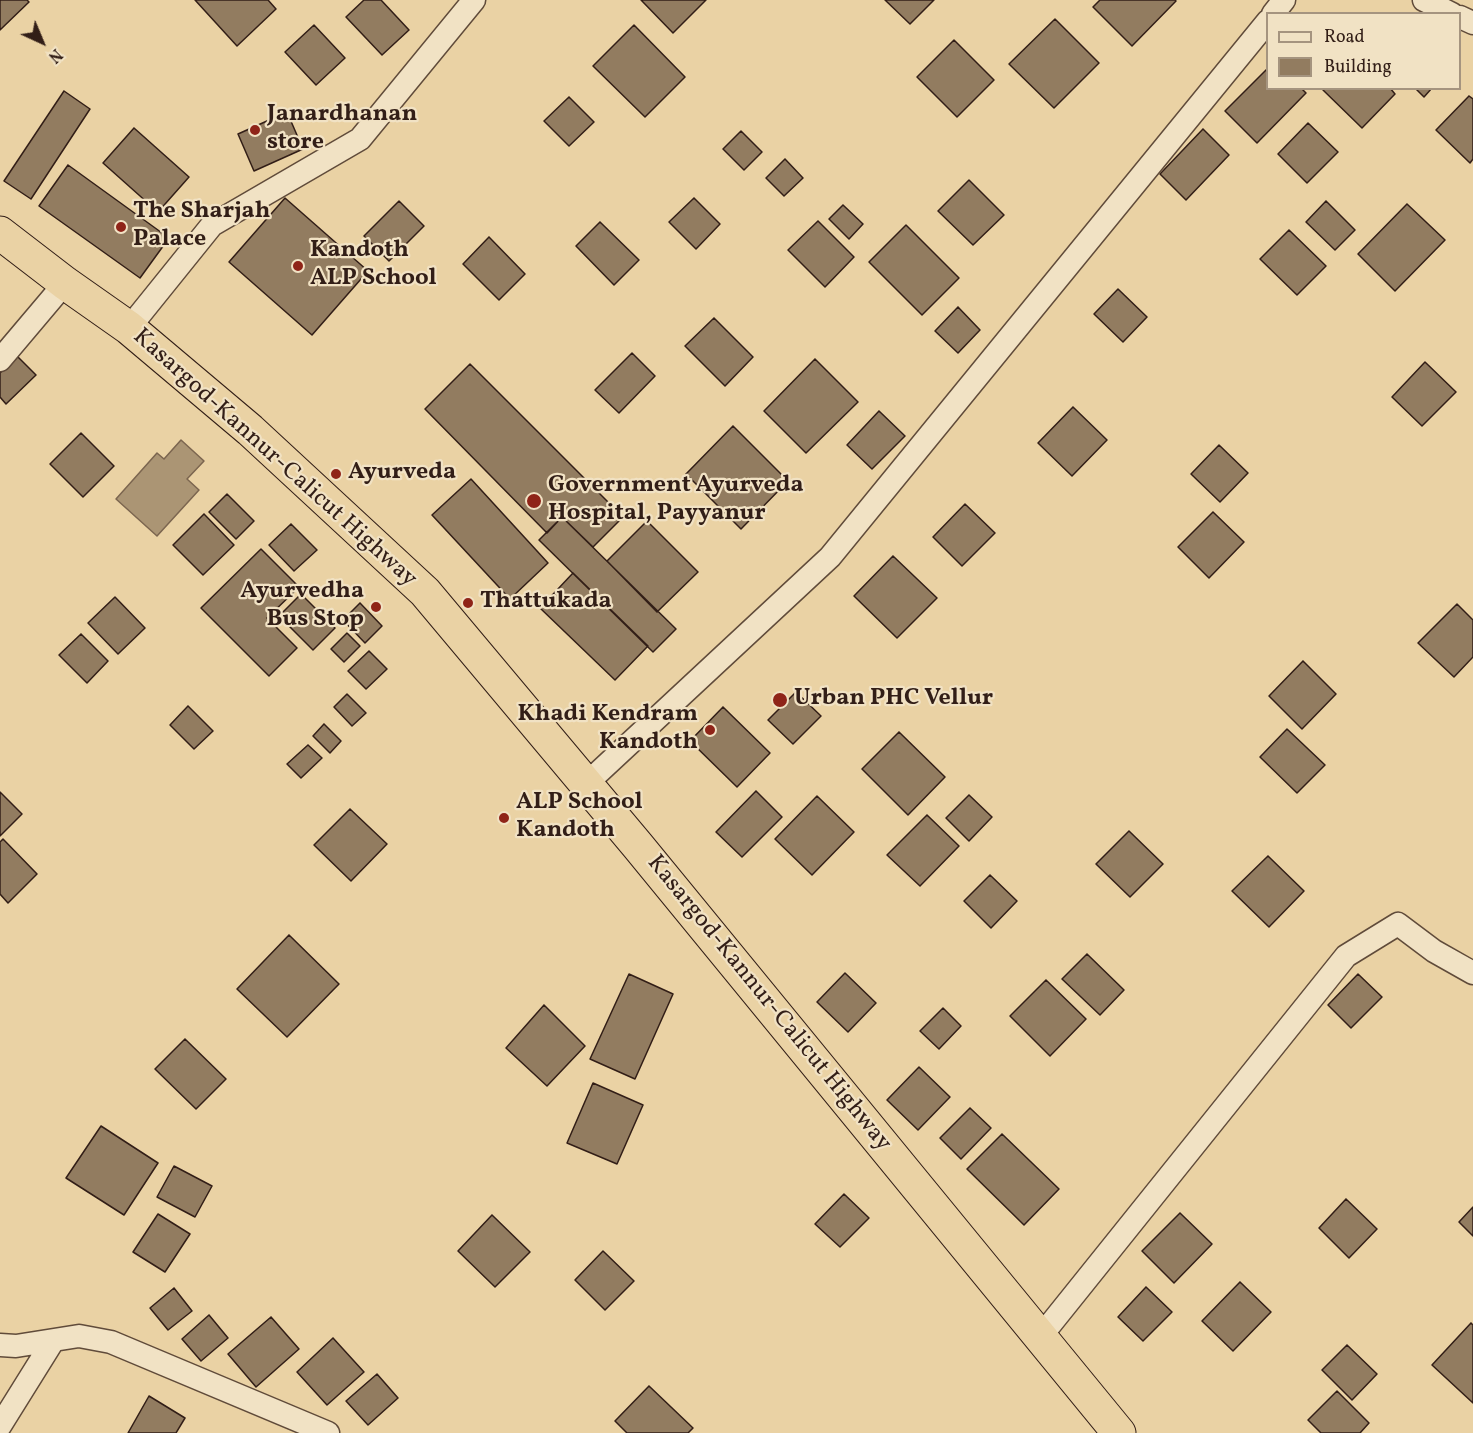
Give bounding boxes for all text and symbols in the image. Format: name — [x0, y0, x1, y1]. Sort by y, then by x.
north arrow — [12, 12, 72, 72]
legend — [1266, 12, 1461, 90]
text: Road — [1324, 25, 1365, 50]
text: N — [43, 43, 66, 67]
text: Building — [1324, 55, 1392, 80]
place label: Janardhanan store — [267, 102, 417, 158]
marker: Janardhanan store — [248, 123, 262, 137]
place label: The Sharjah Palace — [133, 199, 270, 255]
marker: The Sharjah Palace — [114, 220, 128, 234]
place label: Kandoth ALP School — [310, 238, 437, 294]
marker: Kandoth ALP School — [291, 259, 305, 273]
street label: Kasargod-Kannur-Calicut Highway — [126, 324, 422, 594]
place label: Ayurveda — [348, 460, 456, 488]
marker: Ayurveda — [329, 467, 343, 481]
place label: Government Ayurveda Hospital, Payyanur — [548, 473, 804, 529]
marker: Government Ayurveda Hospital, Payyanur — [525, 492, 543, 510]
place label: Ayurvedha Bus Stop — [240, 579, 364, 635]
place label: Thattukada — [480, 589, 612, 617]
marker: Thattukada — [461, 596, 475, 610]
marker: Ayurvedha Bus Stop — [369, 600, 383, 614]
place label: Urban PHC Vellur — [794, 686, 993, 714]
marker: Urban PHC Vellur — [771, 691, 789, 709]
place label: Khadi Kendram Kandoth — [517, 702, 698, 758]
marker: Khadi Kendram Kandoth — [703, 723, 717, 737]
place label: ALP School Kandoth — [516, 790, 643, 846]
marker: ALP School Kandoth — [497, 811, 511, 825]
street label: Kasargod-Kannur-Calicut Highway — [640, 850, 896, 1158]

